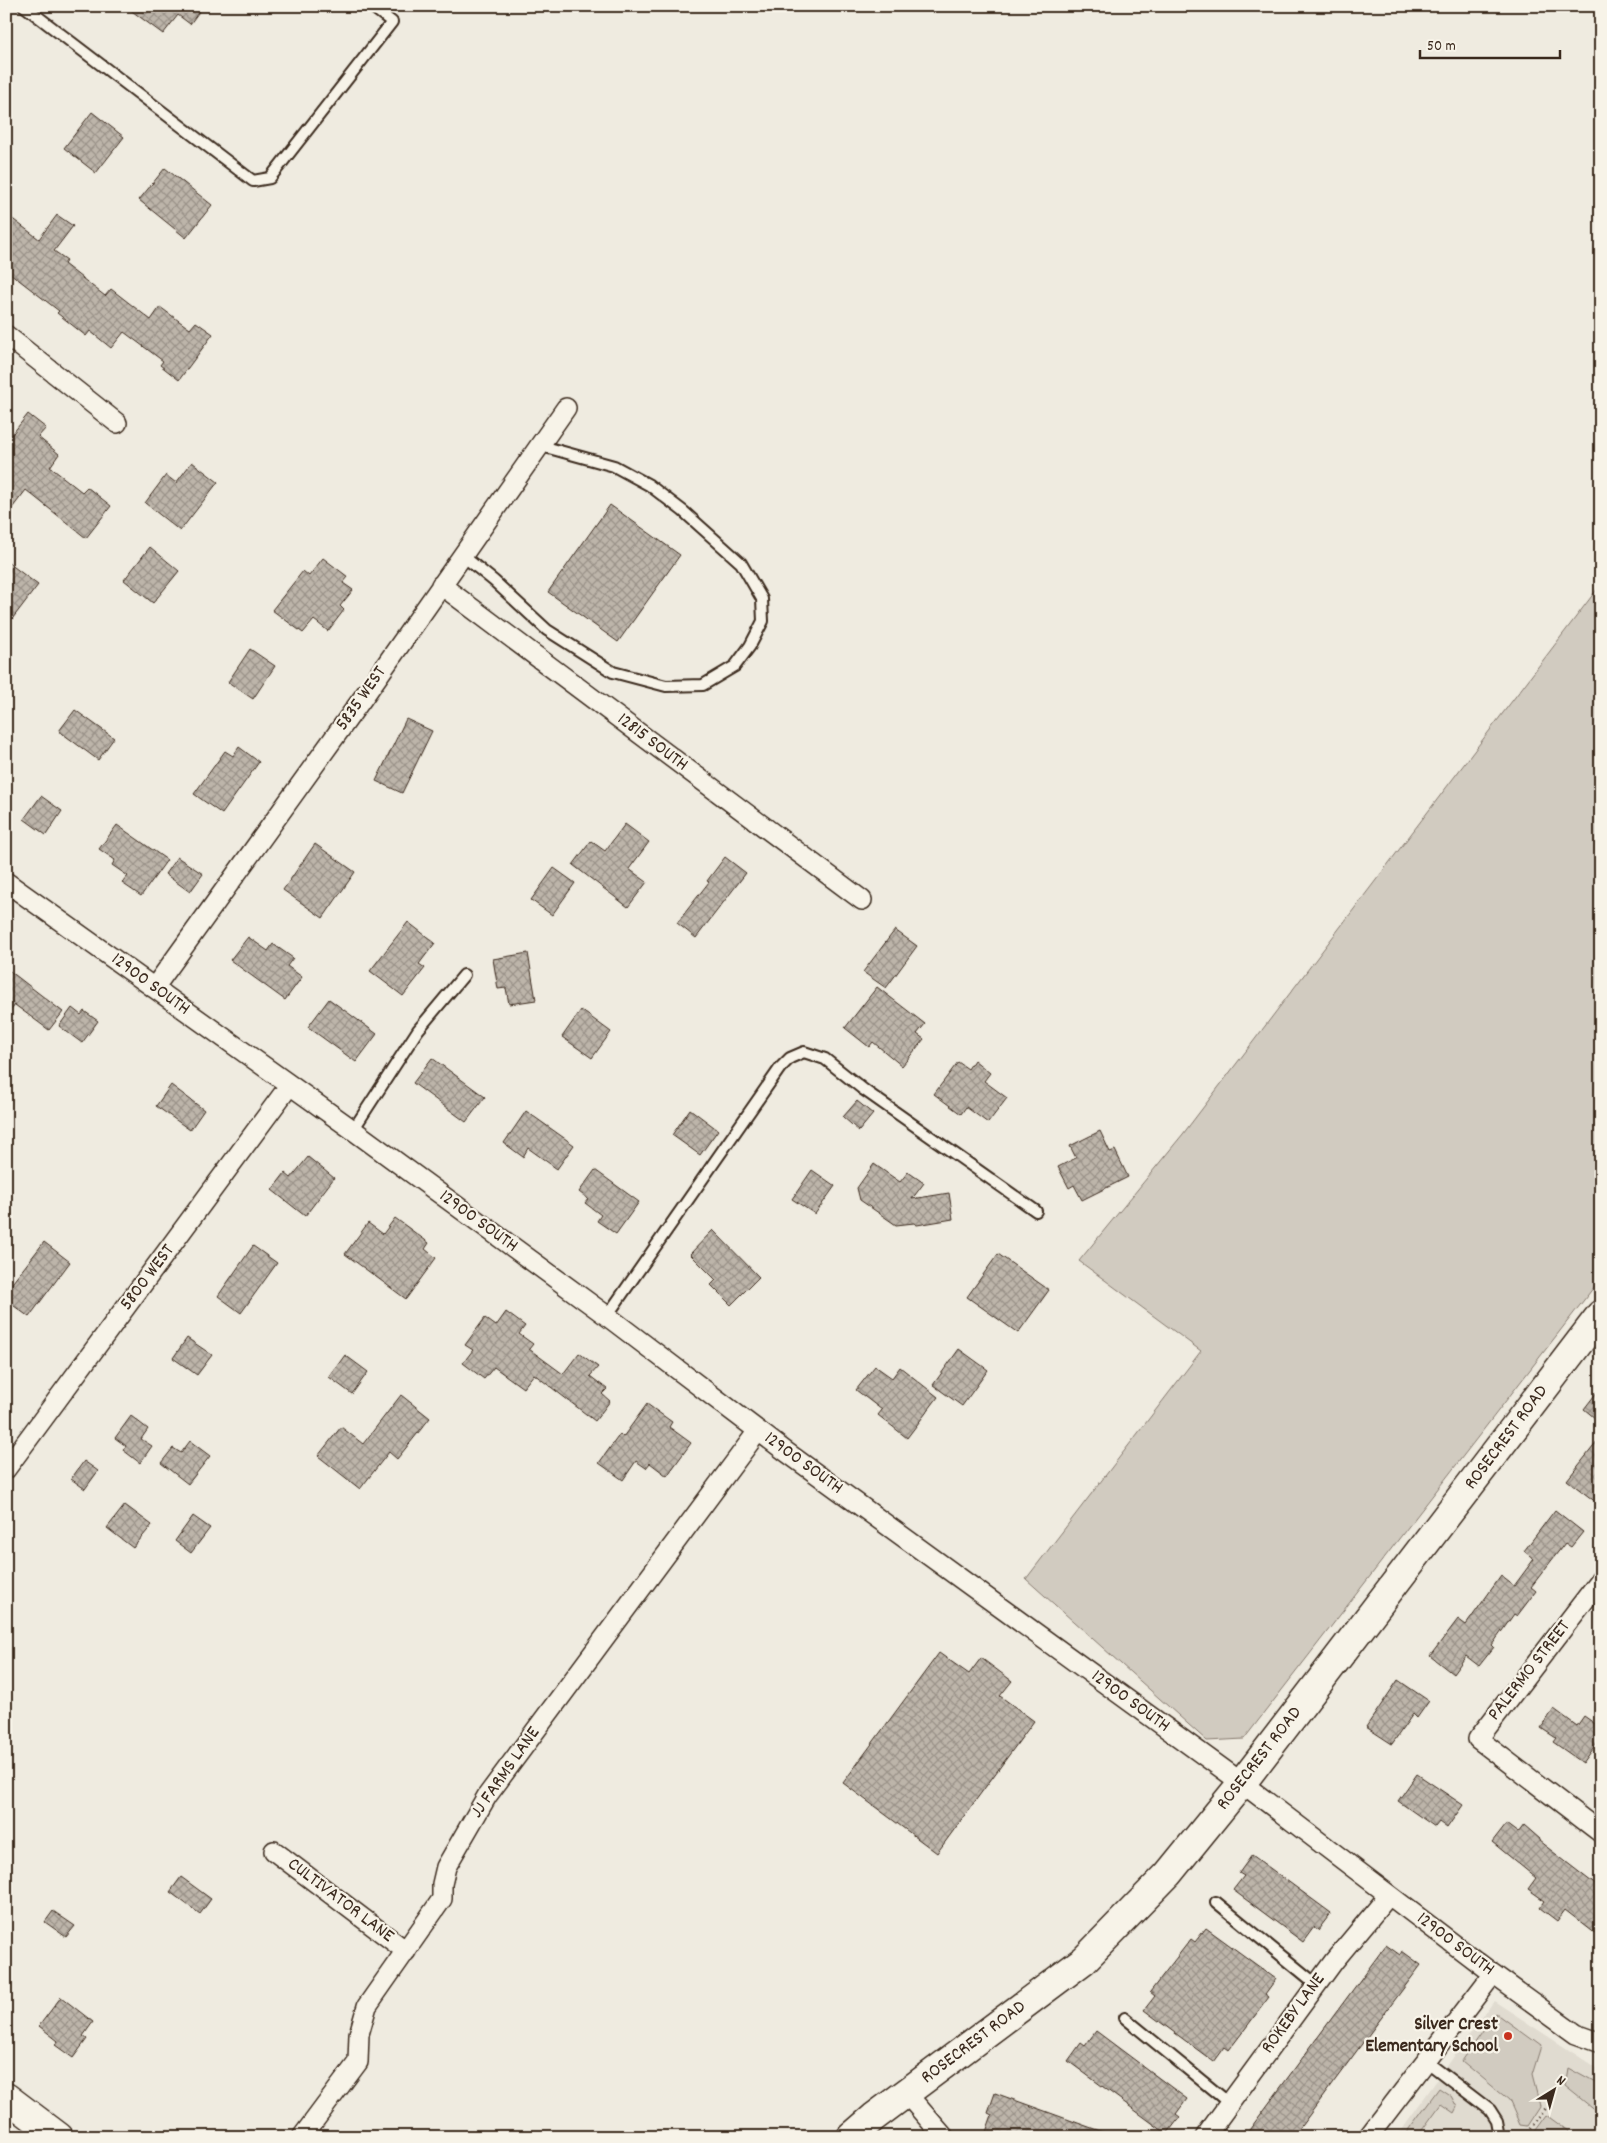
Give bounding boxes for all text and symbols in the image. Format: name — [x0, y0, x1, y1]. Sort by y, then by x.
scale bar — [1420, 28, 1560, 60]
text: 50 m — [1427, 36, 1456, 58]
street label: 5835 WEST — [330, 661, 394, 737]
street label: 12815 SOUTH — [611, 707, 693, 779]
street label: 12900 SOUTH — [105, 947, 195, 1023]
street label: 12900 SOUTH — [433, 1184, 523, 1260]
street label: 5800 WEST — [114, 1239, 182, 1317]
street label: ROSECREST ROAD — [1459, 1380, 1556, 1496]
street label: 12900 SOUTH — [758, 1426, 848, 1502]
street label: PALERMO STREET — [1482, 1615, 1578, 1727]
street label: 12900 SOUTH — [1085, 1664, 1175, 1740]
street label: ROSECREST ROAD — [1211, 1701, 1309, 1817]
street label: JJ FARMS LANE — [464, 1721, 548, 1824]
street label: CULTIVATOR LANE — [281, 1852, 399, 1950]
street label: 12900 SOUTH — [1410, 1907, 1500, 1983]
street label: ROKEBY LANE — [1255, 1968, 1333, 2060]
street label: ROSECREST ROAD — [916, 1994, 1032, 2091]
place label: Silver Crest Elementary School — [1365, 2012, 1498, 2061]
marker: Silver Crest Elementary School — [1502, 2030, 1514, 2042]
north arrow — [1530, 2066, 1580, 2116]
text: N — [1552, 2071, 1569, 2091]

